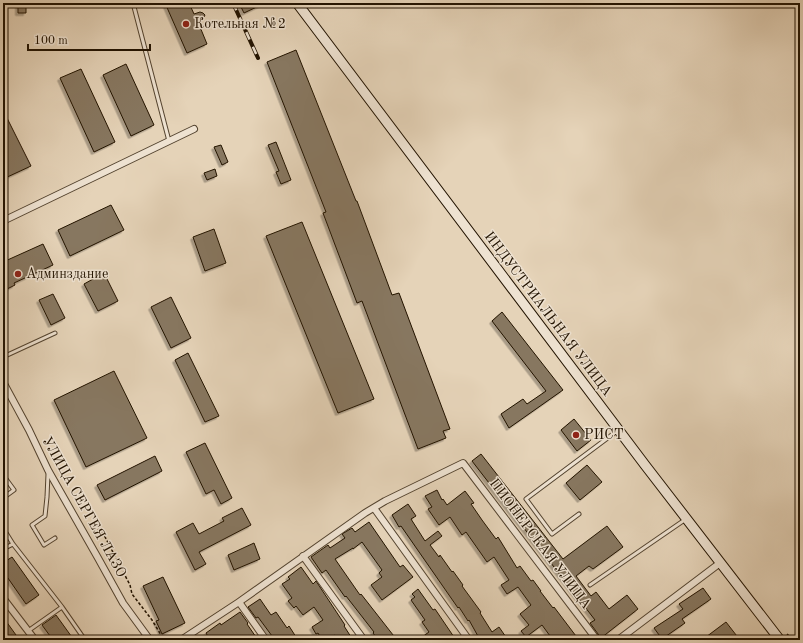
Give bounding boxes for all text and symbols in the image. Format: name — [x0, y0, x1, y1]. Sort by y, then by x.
place label: Котельная №2 — [194, 17, 286, 31]
marker: Котельная №2 — [181, 19, 191, 29]
scale bar — [28, 26, 150, 52]
text: 100 m — [34, 35, 68, 47]
street label: ИНДУСТРИАЛЬНАЯ УЛИЦА — [482, 229, 615, 399]
place label: Админздание — [26, 267, 108, 281]
marker: Админздание — [13, 269, 23, 279]
place label: РИСТ — [584, 428, 624, 442]
marker: РИСТ — [571, 430, 581, 440]
street label: УЛИЦА СЕРГЕЯ ЛАЗО — [39, 434, 129, 580]
street label: ПИОНЕРСКАЯ УЛИЦА — [486, 476, 594, 612]

